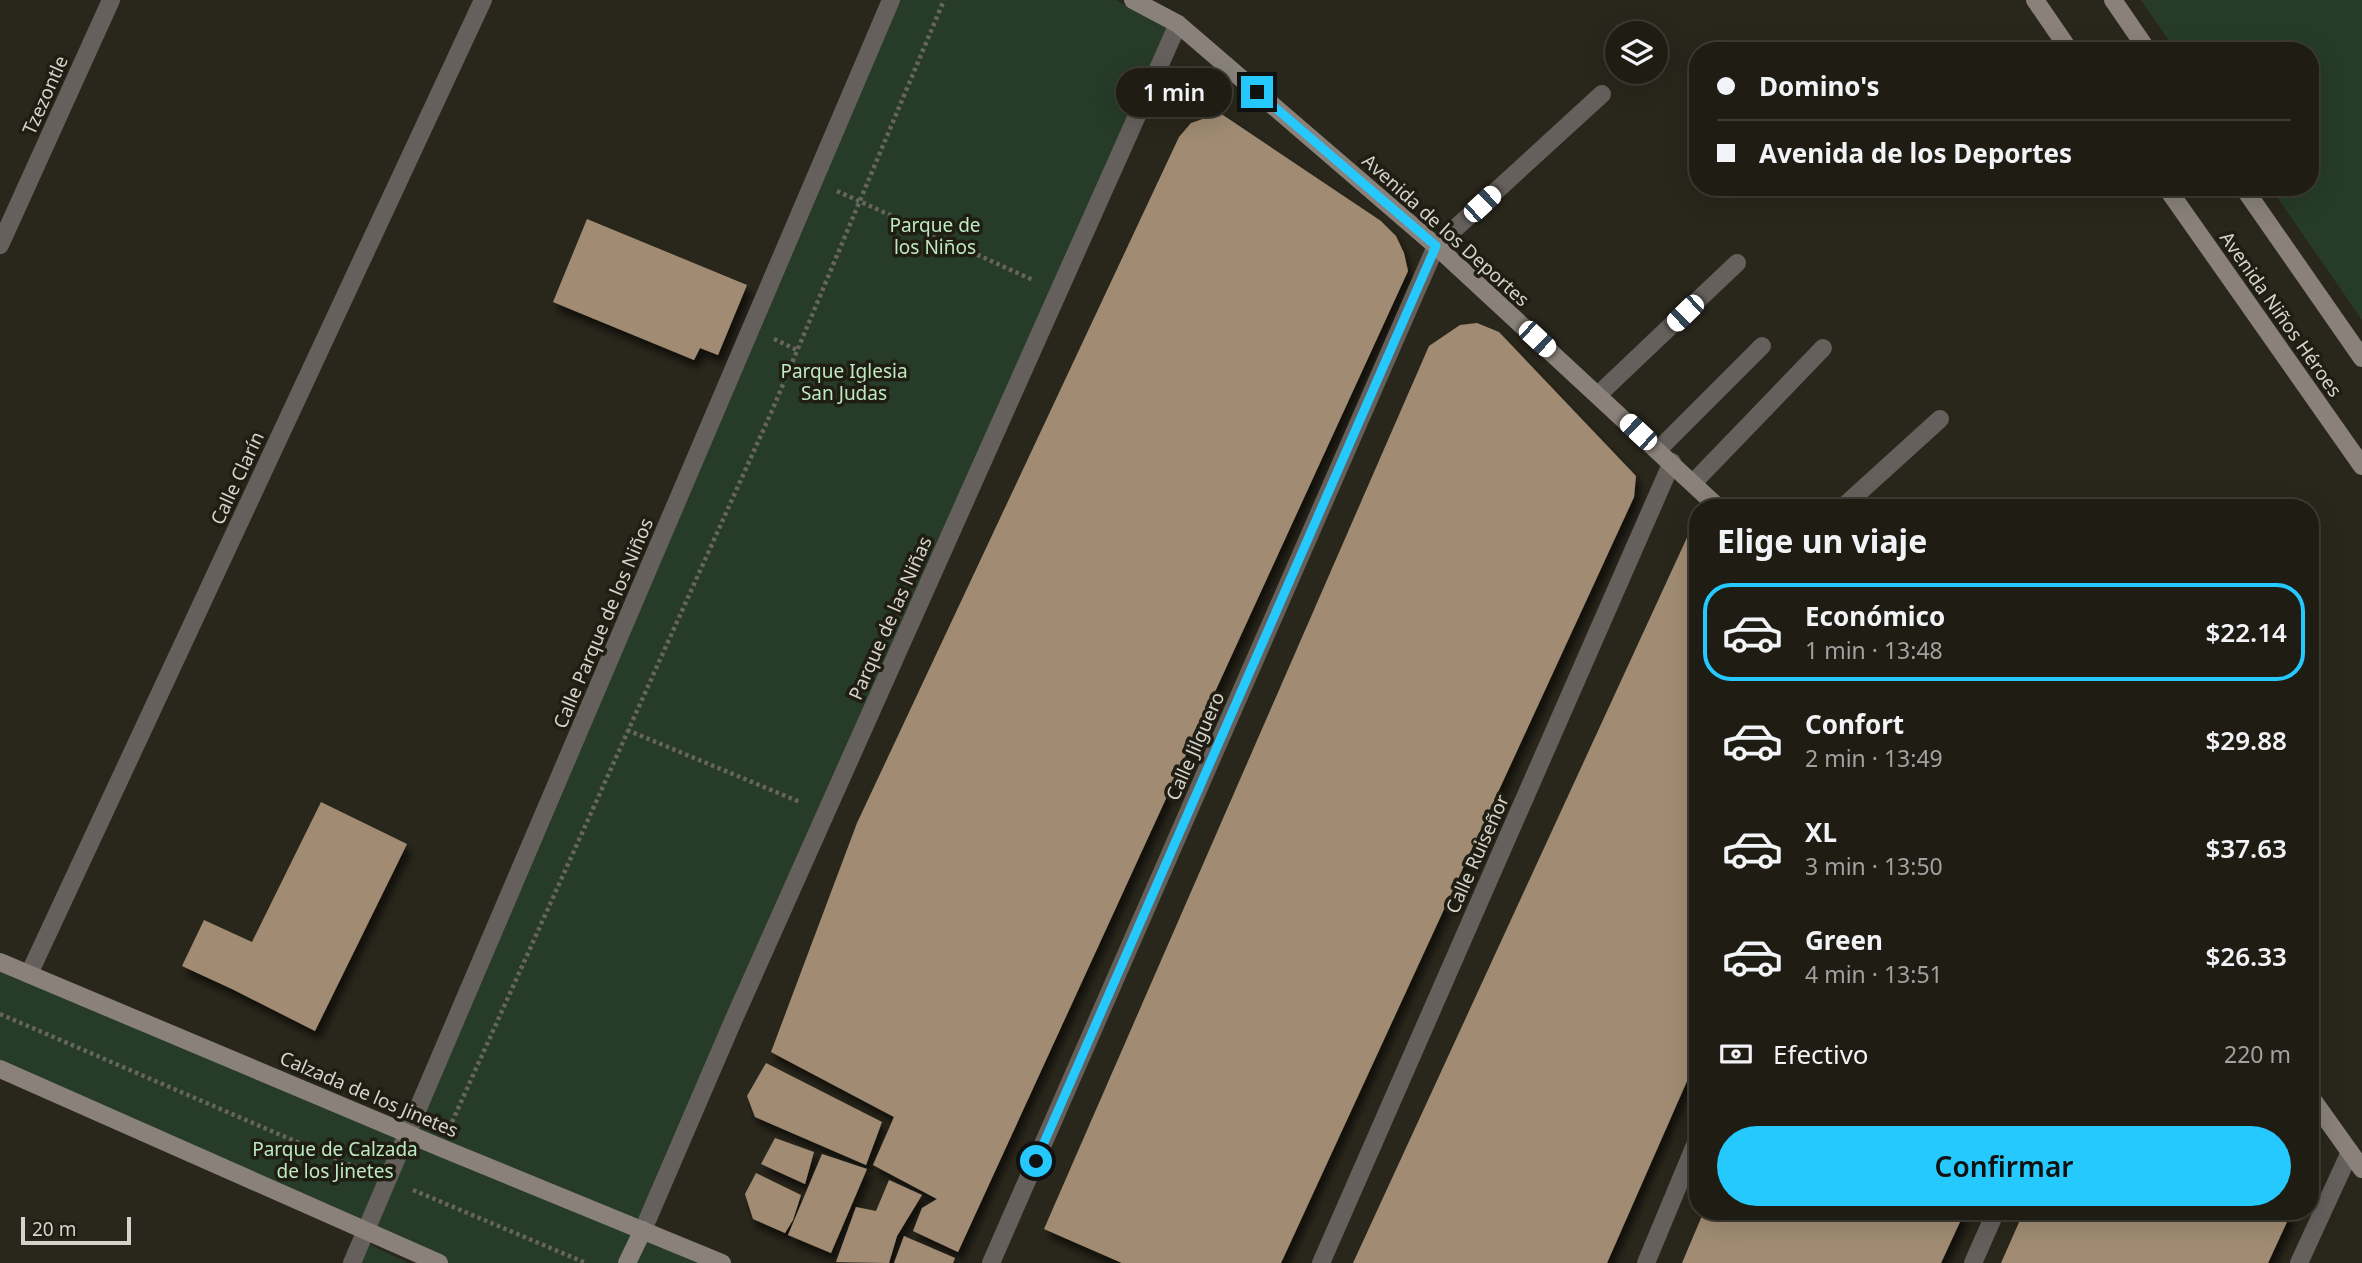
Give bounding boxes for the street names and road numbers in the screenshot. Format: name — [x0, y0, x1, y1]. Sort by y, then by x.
street label: Tzezontle — [16, 51, 74, 139]
street label: Avenida de los Deportes — [1357, 148, 1535, 312]
street label: Avenida Niños Héroes — [2214, 226, 2348, 402]
street label: Calle Clarín — [204, 427, 270, 529]
street label: Calle Parque de los Niños — [547, 514, 659, 732]
street label: Parque de las Niñas — [842, 532, 938, 704]
street label: Calle Jilguero — [1159, 688, 1231, 804]
street label: Calle Ruiseñor — [1439, 790, 1515, 918]
street label: Calzada de los Jinetes — [276, 1045, 462, 1143]

